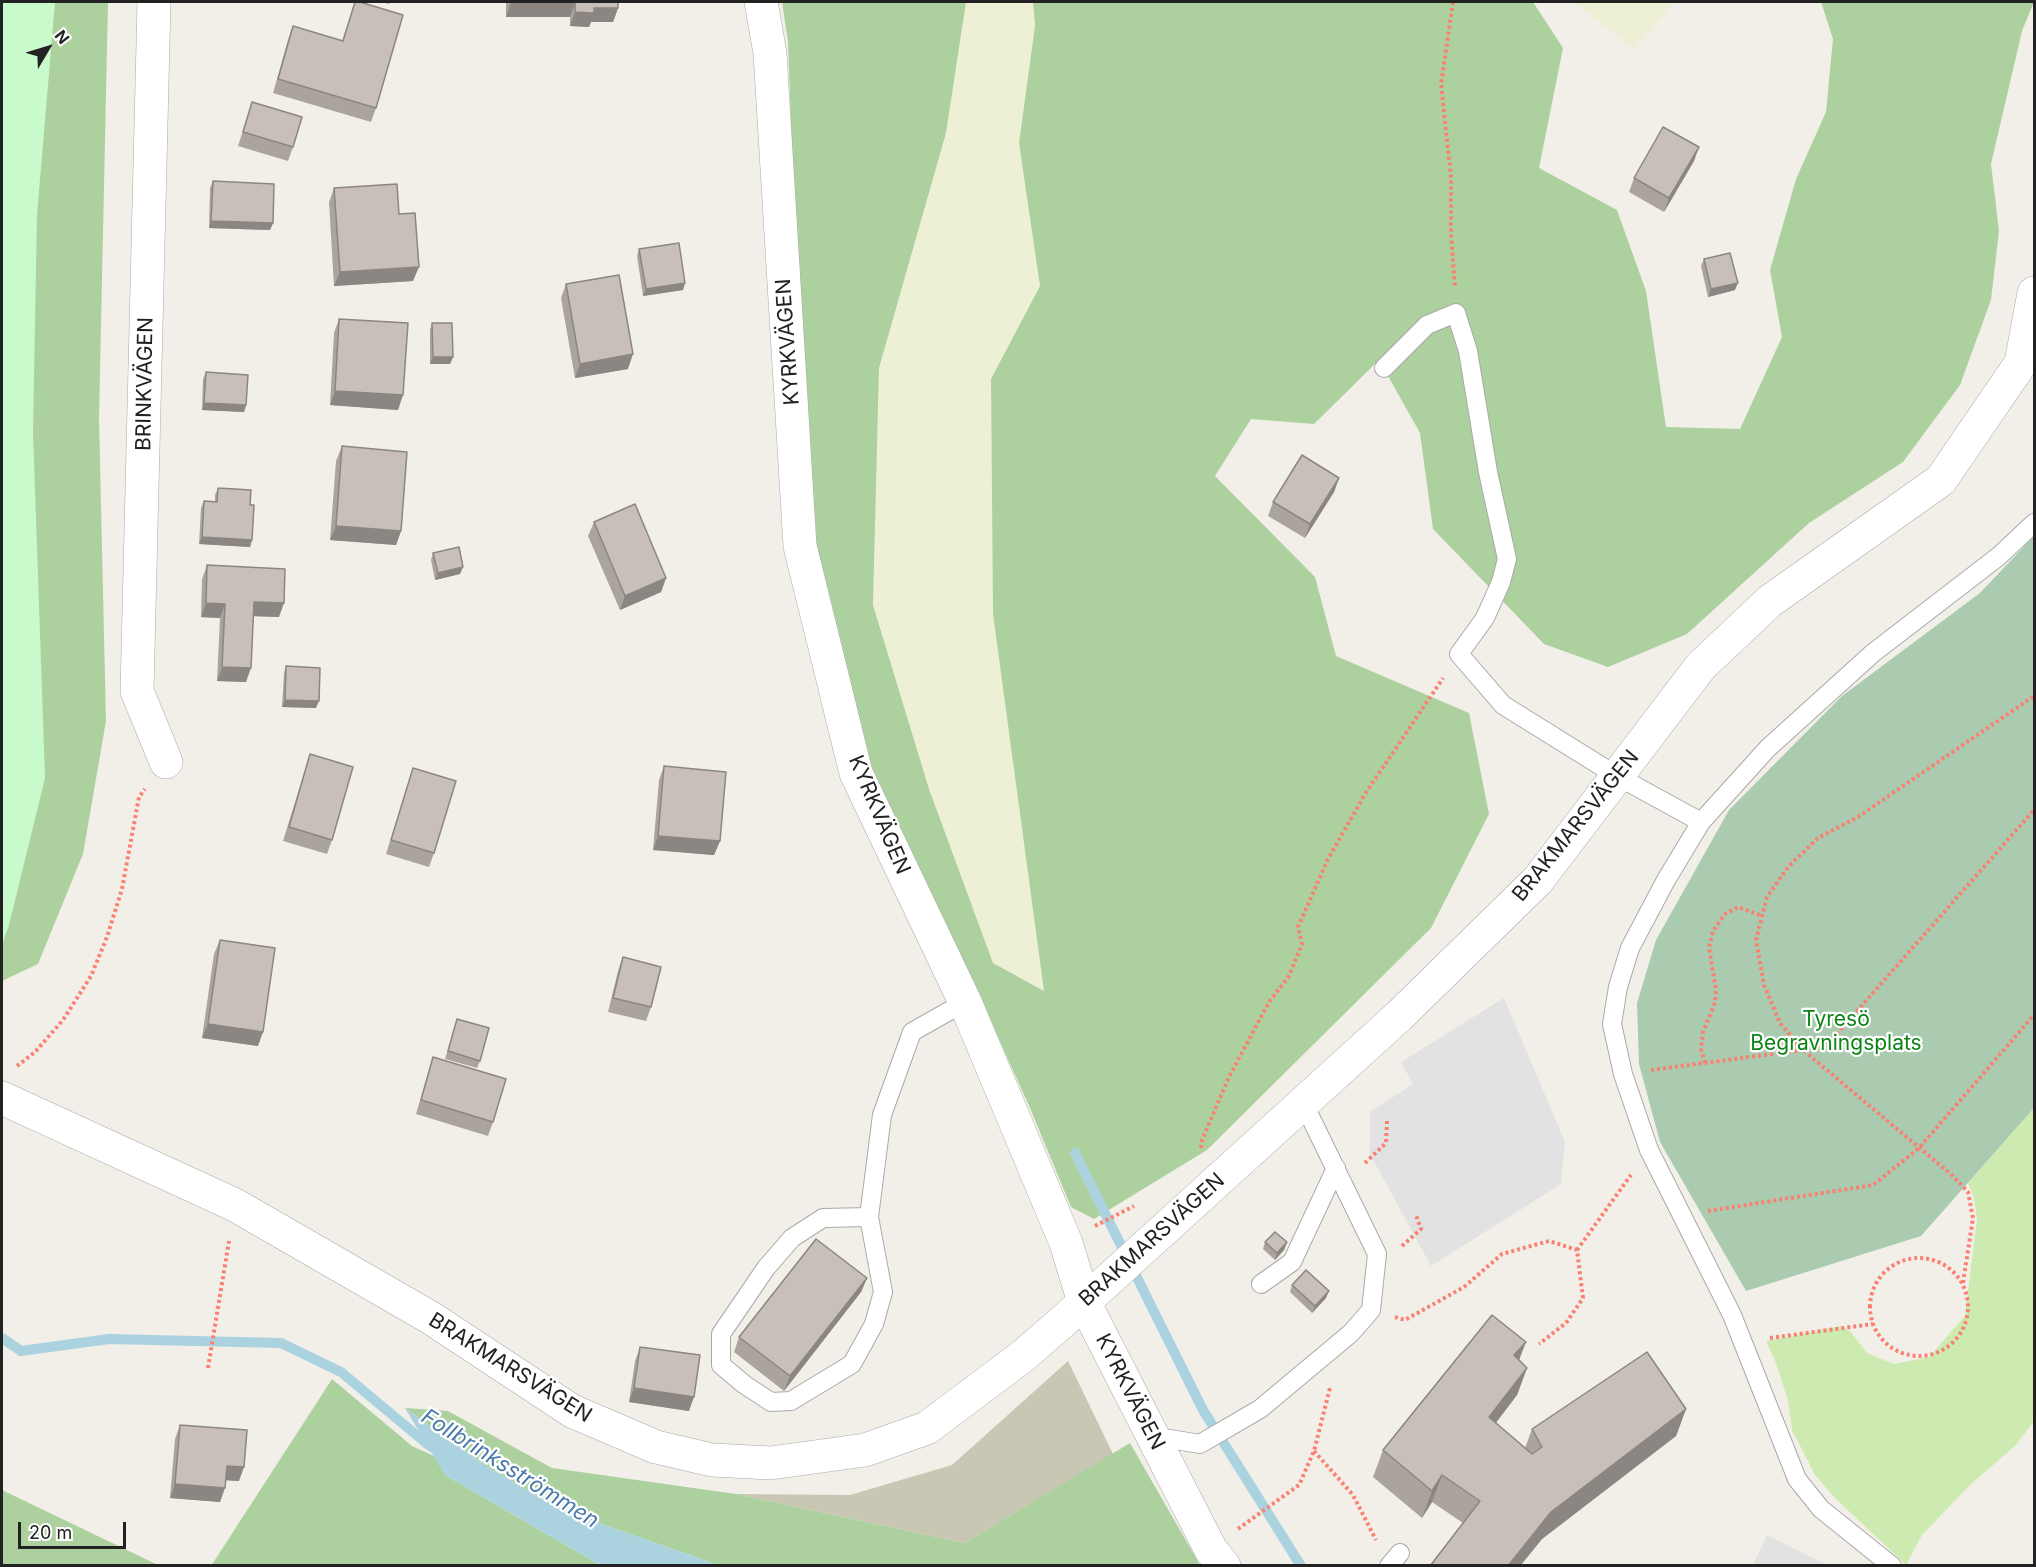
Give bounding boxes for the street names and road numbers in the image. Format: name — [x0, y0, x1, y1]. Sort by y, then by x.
street label: KYRKVÄGEN — [771, 278, 805, 406]
street label: BRINKVÄGEN — [131, 317, 159, 451]
street label: BRAKMARSVÄGEN — [1507, 745, 1645, 907]
street label: KYRKVÄGEN — [843, 752, 915, 878]
street label: BRAKMARSVÄGEN — [1074, 1168, 1230, 1312]
street label: BRAKMARSVÄGEN — [424, 1308, 596, 1428]
street label: KYRKVÄGEN — [1090, 1330, 1170, 1454]

